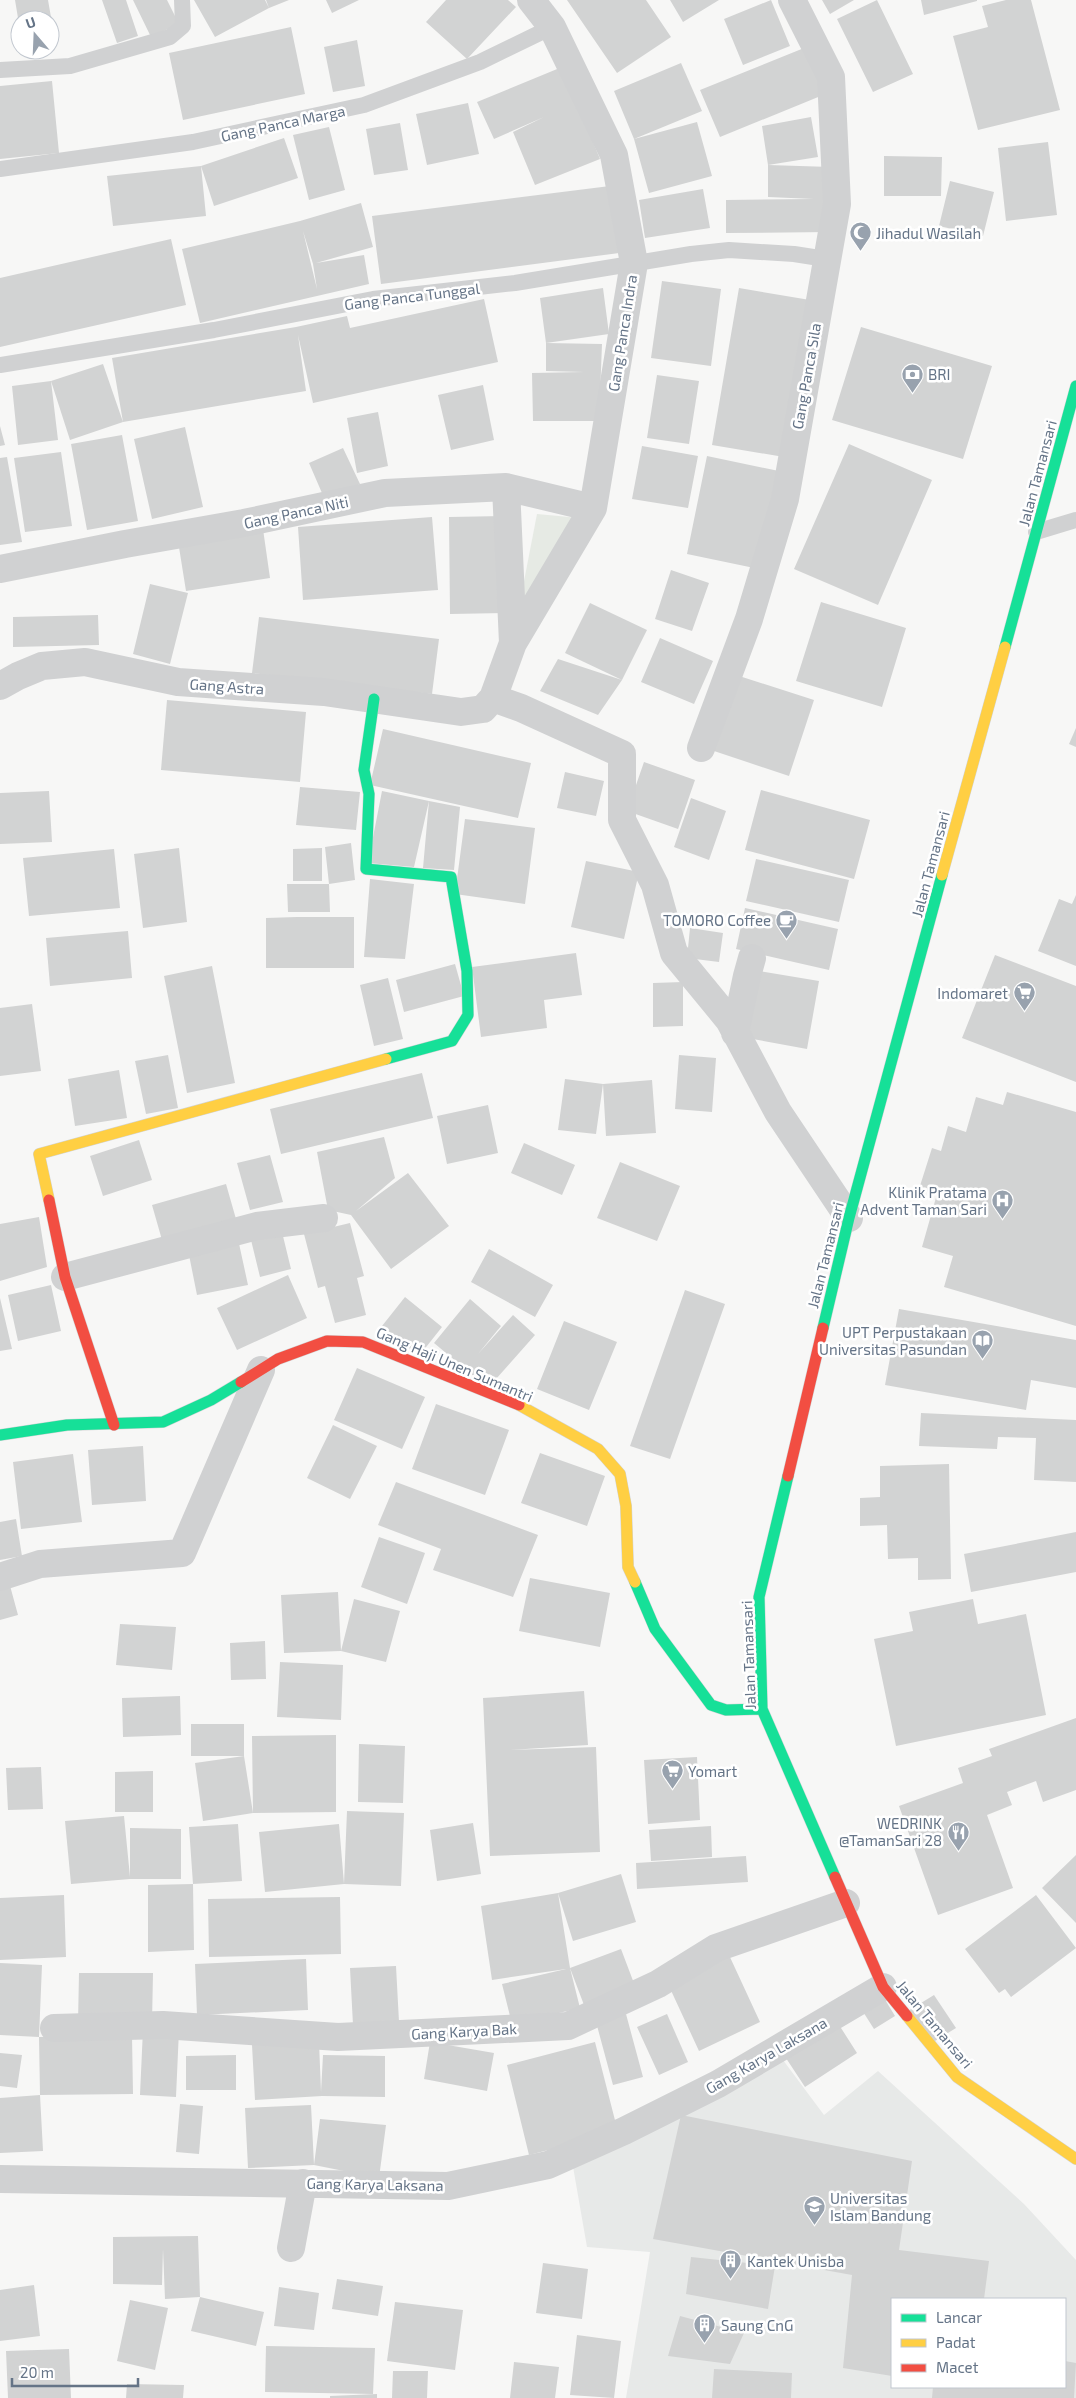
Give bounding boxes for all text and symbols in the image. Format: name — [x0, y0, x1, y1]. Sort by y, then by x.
north arrow — [10, 10, 60, 60]
text: U — [23, 13, 38, 32]
street label: Gang Panca Marga — [219, 101, 347, 145]
mosque icon: Jihadul Wasilah — [848, 221, 872, 252]
place label: Jihadul Wasilah — [876, 224, 981, 242]
street label: Gang Panca Indra — [604, 273, 640, 393]
street label: Gang Panca Tunggal — [343, 279, 481, 313]
street label: Gang Panca Sila — [788, 321, 824, 431]
bank icon: BRI — [900, 362, 924, 393]
place label: BRI — [928, 365, 951, 383]
street label: Jalan Tamansari — [1014, 418, 1060, 528]
street label: Gang Panca Niti — [242, 492, 350, 532]
street label: Gang Astra — [189, 674, 265, 698]
street label: Jalan Tamansari — [907, 809, 953, 919]
cafe icon: TOMORO Coffee — [775, 908, 799, 939]
place label: TOMORO Coffee — [663, 911, 771, 929]
supermarket icon: Indomaret — [1012, 981, 1036, 1012]
place label: Indomaret — [937, 984, 1008, 1002]
place label: Klinik Pratama Advent Taman Sari — [860, 1183, 987, 1218]
hospital icon: Klinik Pratama Advent Taman Sari — [991, 1189, 1015, 1220]
street label: Jalan Tamansari — [803, 1200, 847, 1310]
street label: Gang Haji Unen Sumantri — [374, 1323, 536, 1406]
place label: UPT Perpustakaan Universitas Pasundan — [819, 1323, 967, 1358]
library icon: UPT Perpustakaan Universitas Pasundan — [971, 1329, 995, 1360]
street label: Jalan Tamansari — [737, 1600, 759, 1710]
supermarket icon: Yomart — [660, 1759, 684, 1790]
place label: Yomart — [688, 1762, 737, 1780]
place label: WEDRINK @TamanSari 28 — [839, 1814, 942, 1849]
restaurant icon: WEDRINK @TamanSari 28 — [946, 1820, 970, 1851]
street label: Jalan Tamansari — [893, 1976, 977, 2072]
street label: Gang Karya Laksana — [702, 2013, 830, 2097]
street label: Gang Karya Bak — [411, 2019, 518, 2043]
street label: Gang Karya Laksana — [306, 2174, 444, 2194]
place label: Universitas Islam Bandung — [830, 2189, 932, 2224]
school or university icon: Universitas Islam Bandung — [802, 2195, 826, 2226]
building icon: Kantek Unisba — [719, 2249, 743, 2280]
place label: Kantek Unisba — [747, 2252, 844, 2270]
legend — [891, 2298, 1066, 2388]
text: Lancar — [936, 2308, 982, 2326]
building icon: Saung CnG — [693, 2313, 717, 2344]
place label: Saung CnG — [721, 2316, 793, 2334]
text: Padat — [936, 2333, 976, 2351]
scale bar — [12, 2356, 139, 2388]
text: Macet — [936, 2358, 979, 2376]
text: 20 m — [20, 2363, 54, 2381]

